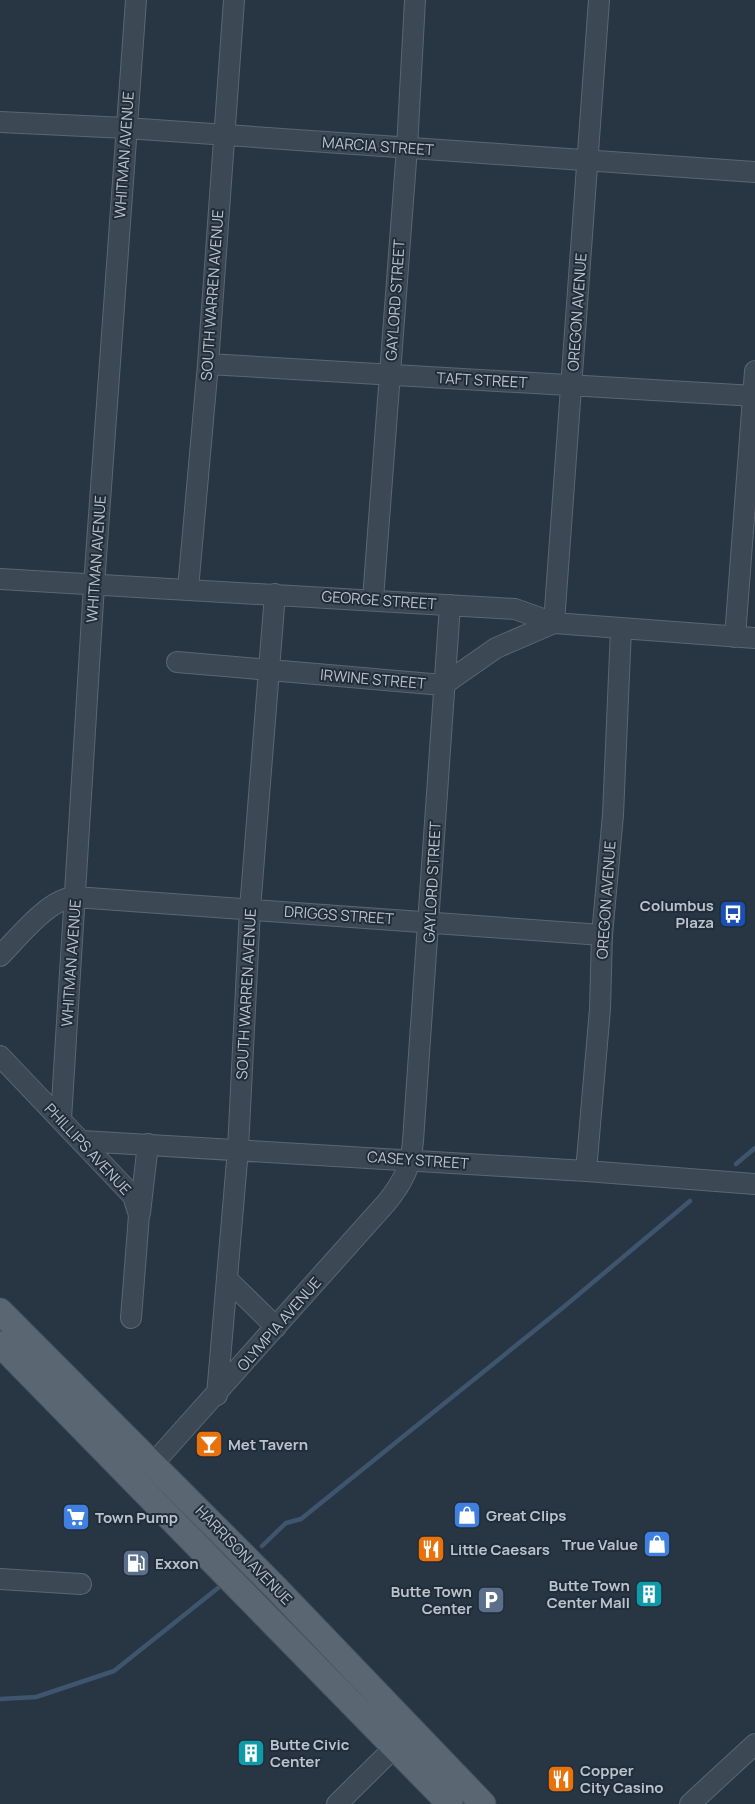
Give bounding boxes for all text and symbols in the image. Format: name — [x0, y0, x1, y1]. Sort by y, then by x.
street label: WHITMAN AVENUE — [109, 91, 139, 219]
street label: MARCIA STREET — [321, 132, 435, 160]
street label: SOUTH WARREN AVENUE — [196, 209, 228, 381]
street label: GAYLORD STREET — [380, 239, 410, 361]
street label: OREGON AVENUE — [562, 252, 592, 372]
street label: TAFT STREET — [436, 367, 528, 393]
street label: WHITMAN AVENUE — [81, 495, 111, 623]
street label: GEORGE STREET — [321, 586, 437, 614]
street label: IRWINE STREET — [319, 664, 427, 694]
street label: GAYLORD STREET — [418, 821, 446, 943]
street label: OREGON AVENUE — [591, 840, 621, 960]
place label: Columbus Plaza — [640, 895, 714, 933]
street label: WHITMAN AVENUE — [56, 899, 86, 1027]
bus stop icon: Columbus Plaza — [718, 899, 748, 929]
street label: DRIGGS STREET — [283, 901, 395, 929]
street label: SOUTH WARREN AVENUE — [231, 908, 261, 1080]
street label: PHILLIPS AVENUE — [40, 1099, 136, 1199]
street label: CASEY STREET — [366, 1146, 470, 1174]
street label: OLYMPIA AVENUE — [232, 1272, 326, 1376]
bar icon: Met Tavern — [194, 1429, 224, 1459]
place label: Met Tavern — [228, 1434, 308, 1455]
shop icon: Great Clips — [452, 1500, 482, 1530]
street label: HARRISON AVENUE — [191, 1501, 297, 1609]
supermarket icon: Town Pump — [61, 1502, 91, 1532]
place label: Great Clips — [486, 1505, 567, 1526]
place label: Town Pump — [95, 1507, 178, 1528]
shop icon: True Value — [642, 1529, 672, 1559]
restaurant icon: Little Caesars — [416, 1534, 446, 1564]
place label: True Value — [562, 1534, 638, 1555]
place label: Little Caesars — [450, 1539, 550, 1560]
fuel station icon: Exxon — [121, 1548, 151, 1578]
place label: Exxon — [155, 1553, 199, 1574]
place label: Butte Town Center Mall — [547, 1575, 630, 1613]
building icon: Butte Town Center Mall — [634, 1579, 664, 1609]
place label: Butte Town Center — [391, 1581, 472, 1619]
parking icon: Butte Town Center — [476, 1585, 506, 1615]
place label: Butte Civic Center — [270, 1734, 350, 1772]
building icon: Butte Civic Center — [236, 1738, 266, 1768]
place label: Copper City Casino — [580, 1760, 664, 1798]
restaurant icon: Copper City Casino — [546, 1764, 576, 1794]

